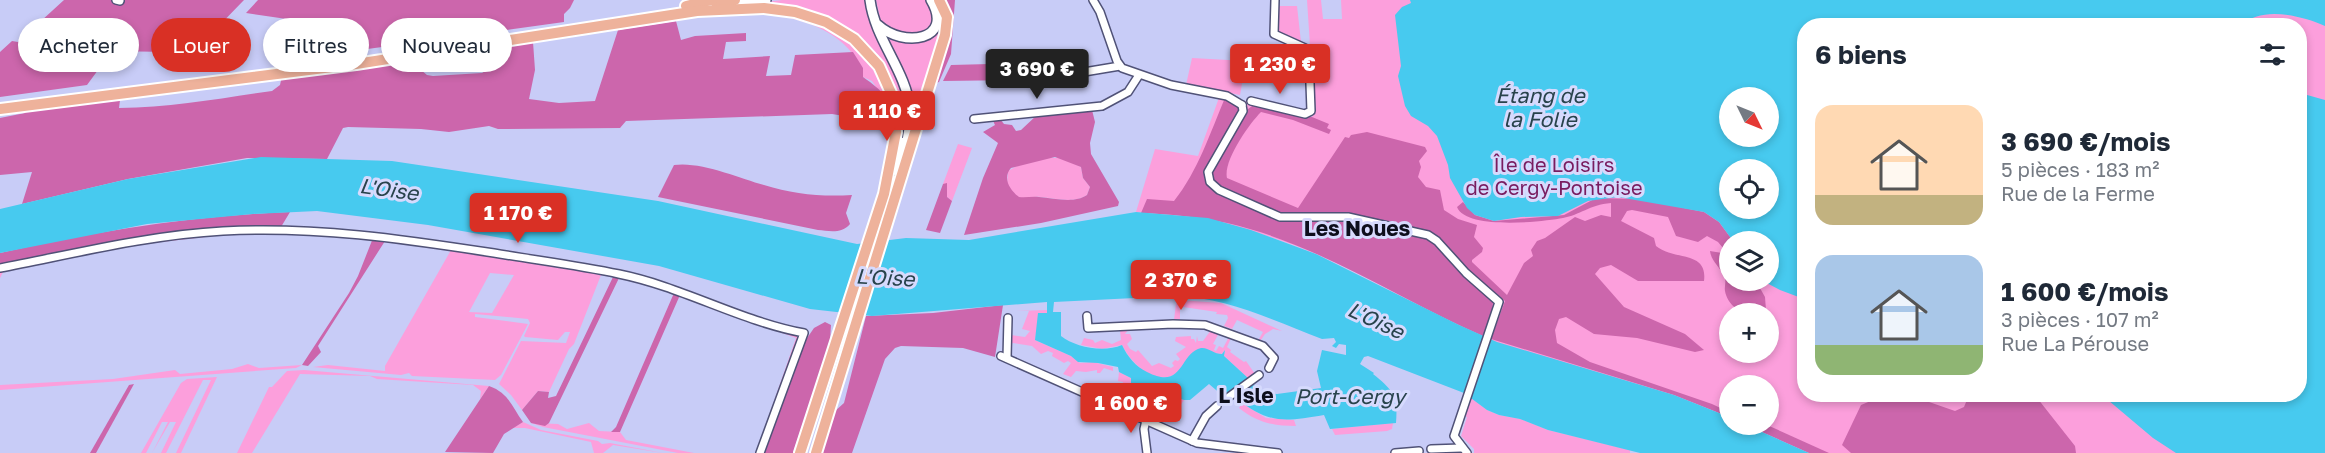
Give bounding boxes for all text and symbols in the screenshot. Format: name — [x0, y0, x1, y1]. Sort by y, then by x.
chip: Acheter — [18, 18, 139, 72]
chip: Louer — [151, 18, 251, 72]
chip: Filtres — [263, 18, 369, 72]
chip: Nouveau — [381, 18, 512, 72]
icon: filters — [2256, 38, 2289, 71]
text: 6 biens — [1815, 39, 1907, 70]
pin: 1 230 € — [1225, 44, 1335, 95]
pin: 3 690 € — [982, 49, 1092, 100]
text: 1 230 € — [1244, 51, 1316, 75]
text: 3 690 € — [1000, 56, 1074, 80]
water label: Étang de la Folie — [1495, 82, 1586, 132]
north arrow — [1719, 87, 1779, 147]
map controls — [1719, 87, 1779, 435]
pin: 1 110 € — [832, 91, 942, 142]
text: 1 110 € — [853, 98, 921, 122]
text: 3 690 €/mois — [2001, 126, 2171, 157]
icon: home — [1863, 129, 1935, 201]
park label: Île de Loisirs de Cergy-Pontoise — [1466, 152, 1642, 199]
text: 5 pièces · 183 m² — [2001, 157, 2159, 181]
button: locate — [1719, 159, 1779, 219]
water label: L'Oise — [358, 172, 422, 206]
text: Rue de la Ferme — [2001, 181, 2155, 205]
pin: 1 170 € — [463, 193, 573, 244]
text: 1 170 € — [484, 200, 552, 224]
district label: Les Noues — [1304, 215, 1411, 241]
button: layers — [1719, 231, 1779, 291]
pin: 2 370 € — [1126, 260, 1236, 311]
water label: L'Oise — [855, 262, 917, 292]
text: 2 370 € — [1145, 267, 1217, 291]
text: 1 600 €/mois — [2001, 276, 2169, 307]
icon: home — [1863, 279, 1935, 351]
water label: L'Oise — [1344, 296, 1410, 345]
button: + — [1719, 303, 1779, 363]
text: 3 pièces · 107 m² — [2001, 307, 2159, 331]
text: Rue La Pérouse — [2001, 331, 2149, 355]
button: − — [1719, 375, 1779, 435]
district label: L Isle — [1218, 382, 1274, 408]
pin: 1 600 € — [1076, 383, 1186, 434]
water label: Port-Cergy — [1295, 383, 1408, 409]
text: 1 600 € — [1094, 390, 1168, 414]

